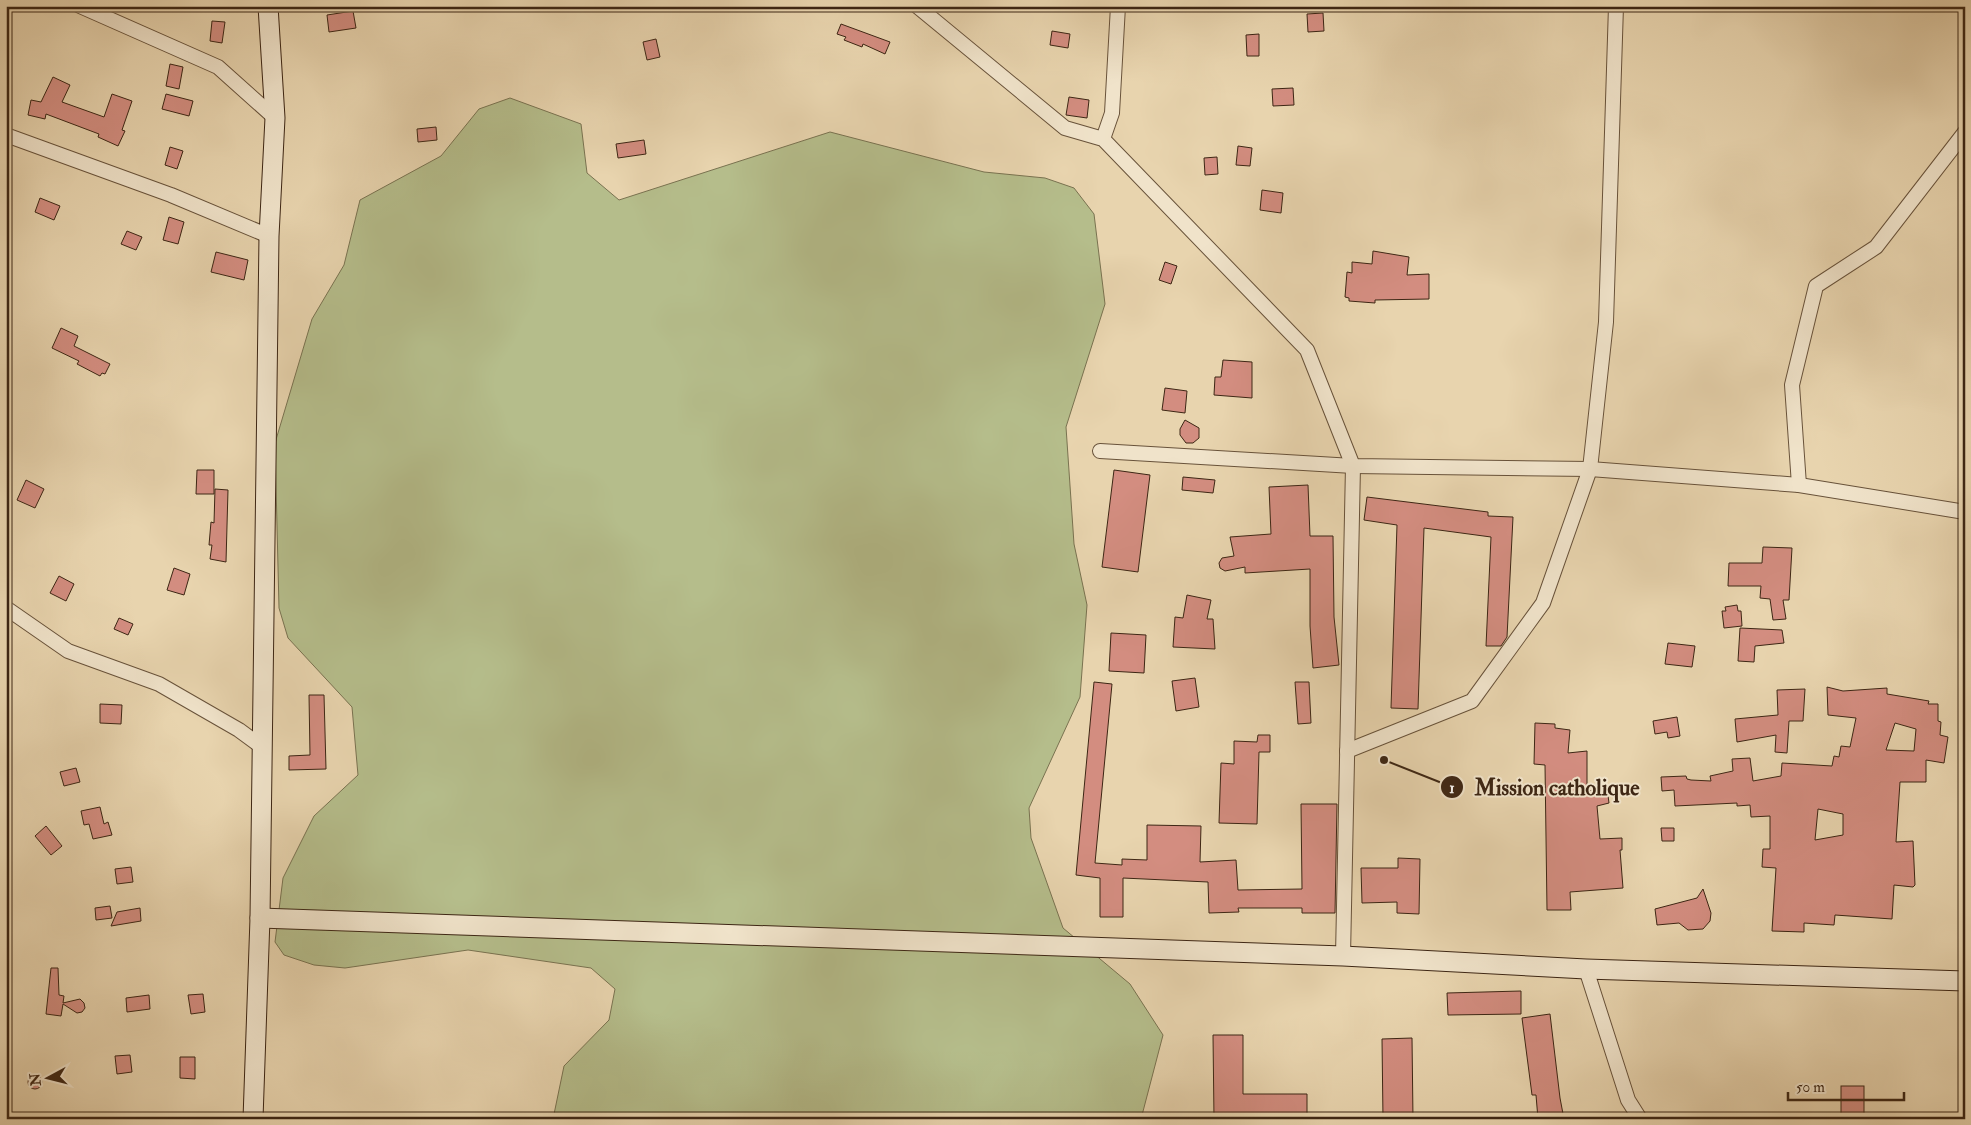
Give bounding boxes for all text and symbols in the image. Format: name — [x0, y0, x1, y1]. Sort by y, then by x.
callout: Mission catholique — [1439, 769, 1649, 806]
text: Mission catholique — [1473, 774, 1640, 803]
text: 1 — [1449, 779, 1455, 798]
north arrow — [22, 1052, 72, 1102]
scale bar — [1788, 1070, 1905, 1102]
text: N — [26, 1072, 45, 1088]
text: 50 m — [1796, 1078, 1825, 1097]

